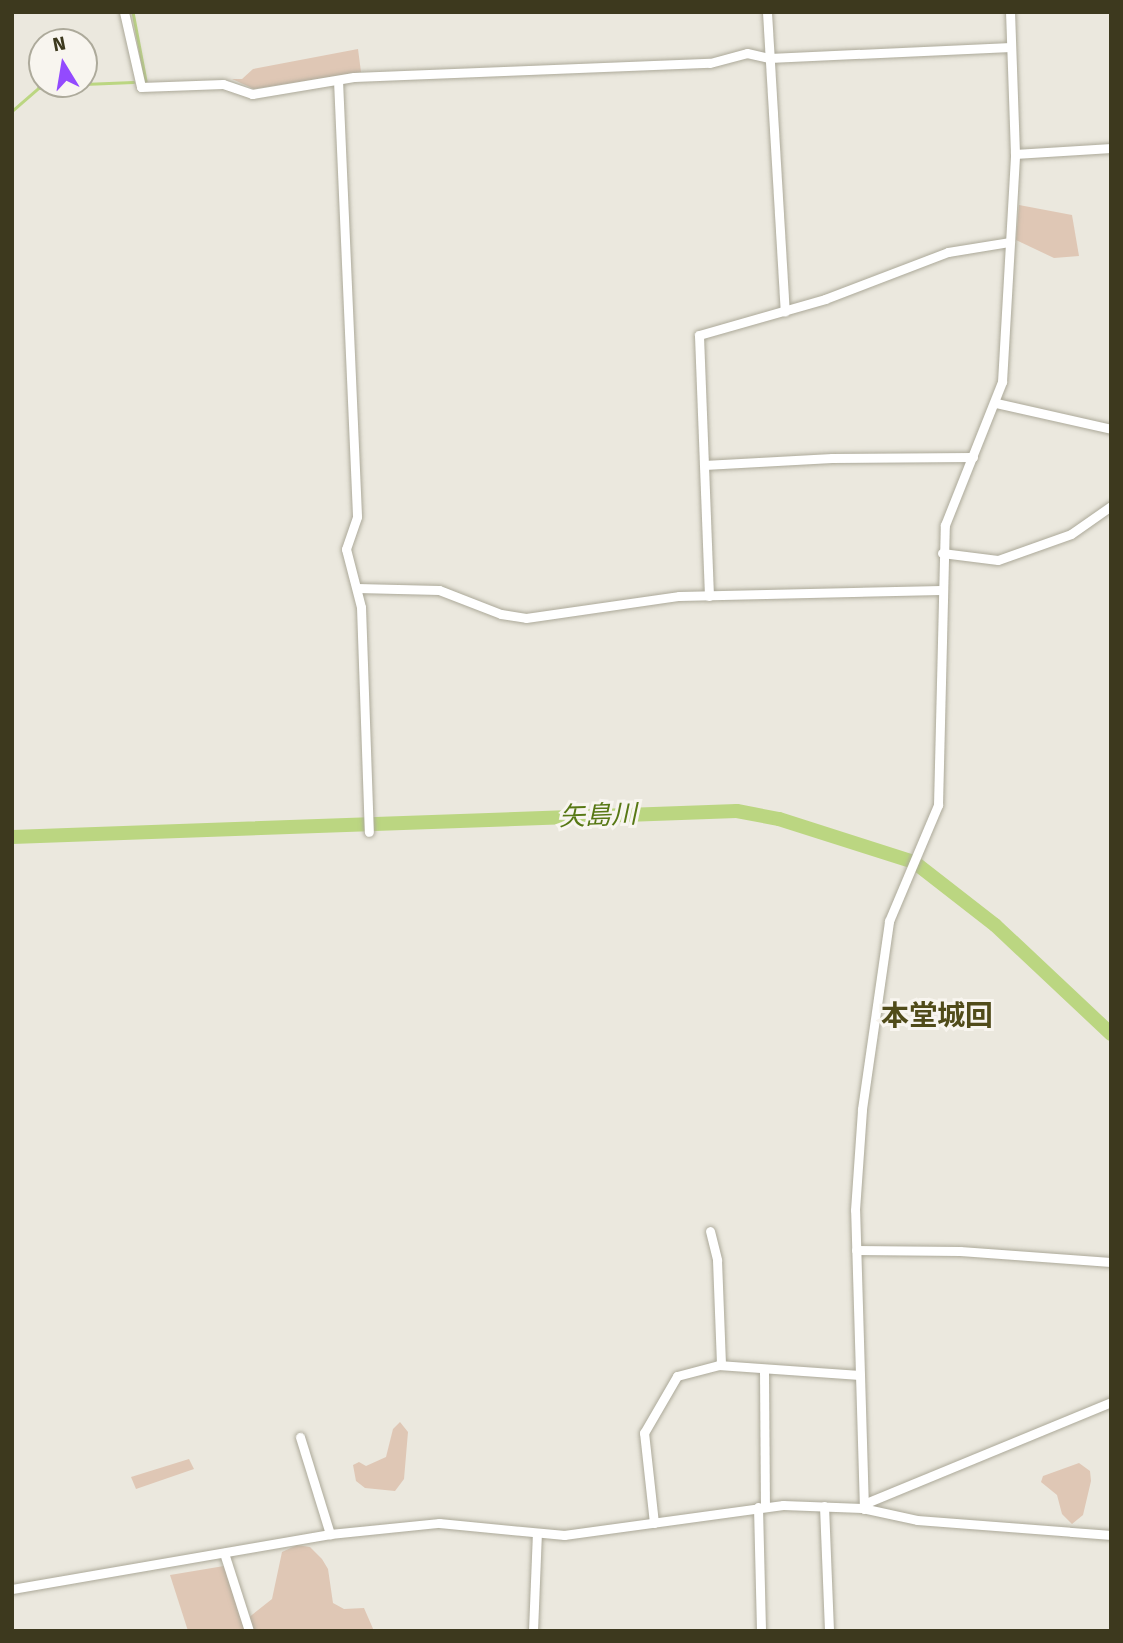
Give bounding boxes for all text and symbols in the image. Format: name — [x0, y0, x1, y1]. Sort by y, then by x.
north arrow — [28, 28, 98, 98]
text: N — [51, 31, 68, 56]
water label: 矢島川 — [558, 799, 638, 833]
district label: 本堂城回 — [881, 999, 993, 1033]

